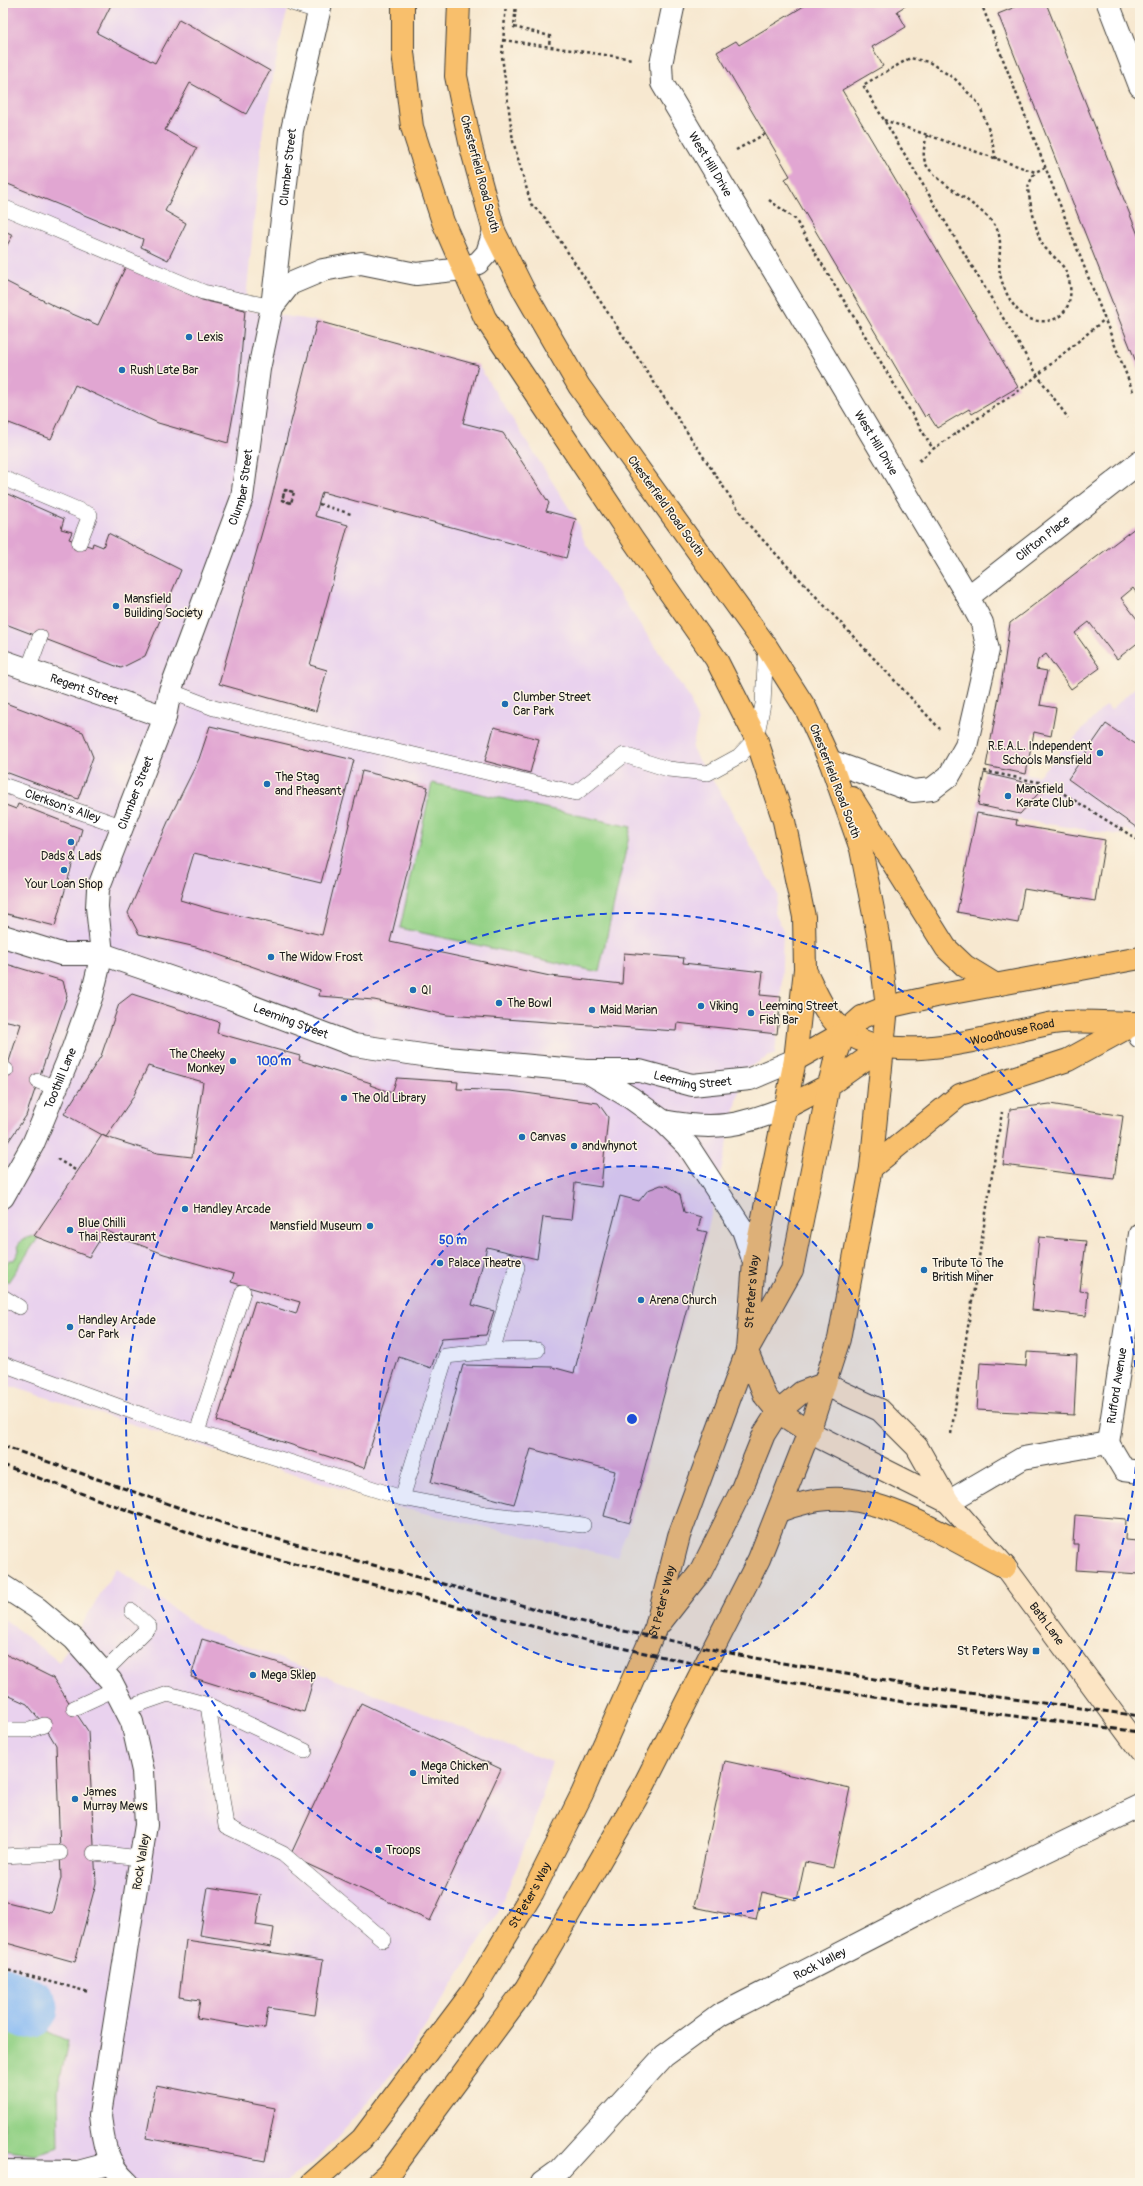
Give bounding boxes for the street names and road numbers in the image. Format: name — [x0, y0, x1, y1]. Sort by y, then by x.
street label: Chesterfield Road South — [457, 114, 503, 235]
street label: Clumber Street — [276, 127, 300, 207]
street label: West Hill Drive — [685, 129, 735, 200]
street label: West Hill Drive — [851, 408, 901, 478]
street label: Clumber Street — [225, 448, 256, 528]
street label: Chesterfield Road South — [624, 453, 707, 560]
street label: Clifton Place — [1013, 513, 1073, 565]
street label: Regent Street — [48, 671, 120, 708]
street label: Chesterfield Road South — [806, 722, 863, 841]
street label: Clumber Street — [115, 754, 157, 832]
street label: Clerkson's Alley — [23, 786, 102, 826]
street label: Leeming Street — [251, 1000, 330, 1043]
street label: Woodhouse Road — [969, 1016, 1056, 1049]
street label: Toothill Lane — [41, 1046, 80, 1111]
street label: Leeming Street — [652, 1068, 732, 1093]
street label: St Peter's Way — [742, 1254, 763, 1329]
street label: Rufford Avenue — [1104, 1347, 1131, 1425]
street label: St Peter's Way — [645, 1564, 679, 1640]
street label: Bath Lane — [1026, 1599, 1067, 1648]
street label: Rock Valley — [130, 1833, 153, 1891]
street label: St Peter's Way — [506, 1860, 555, 1931]
street label: Rock Valley — [791, 1945, 849, 1984]

